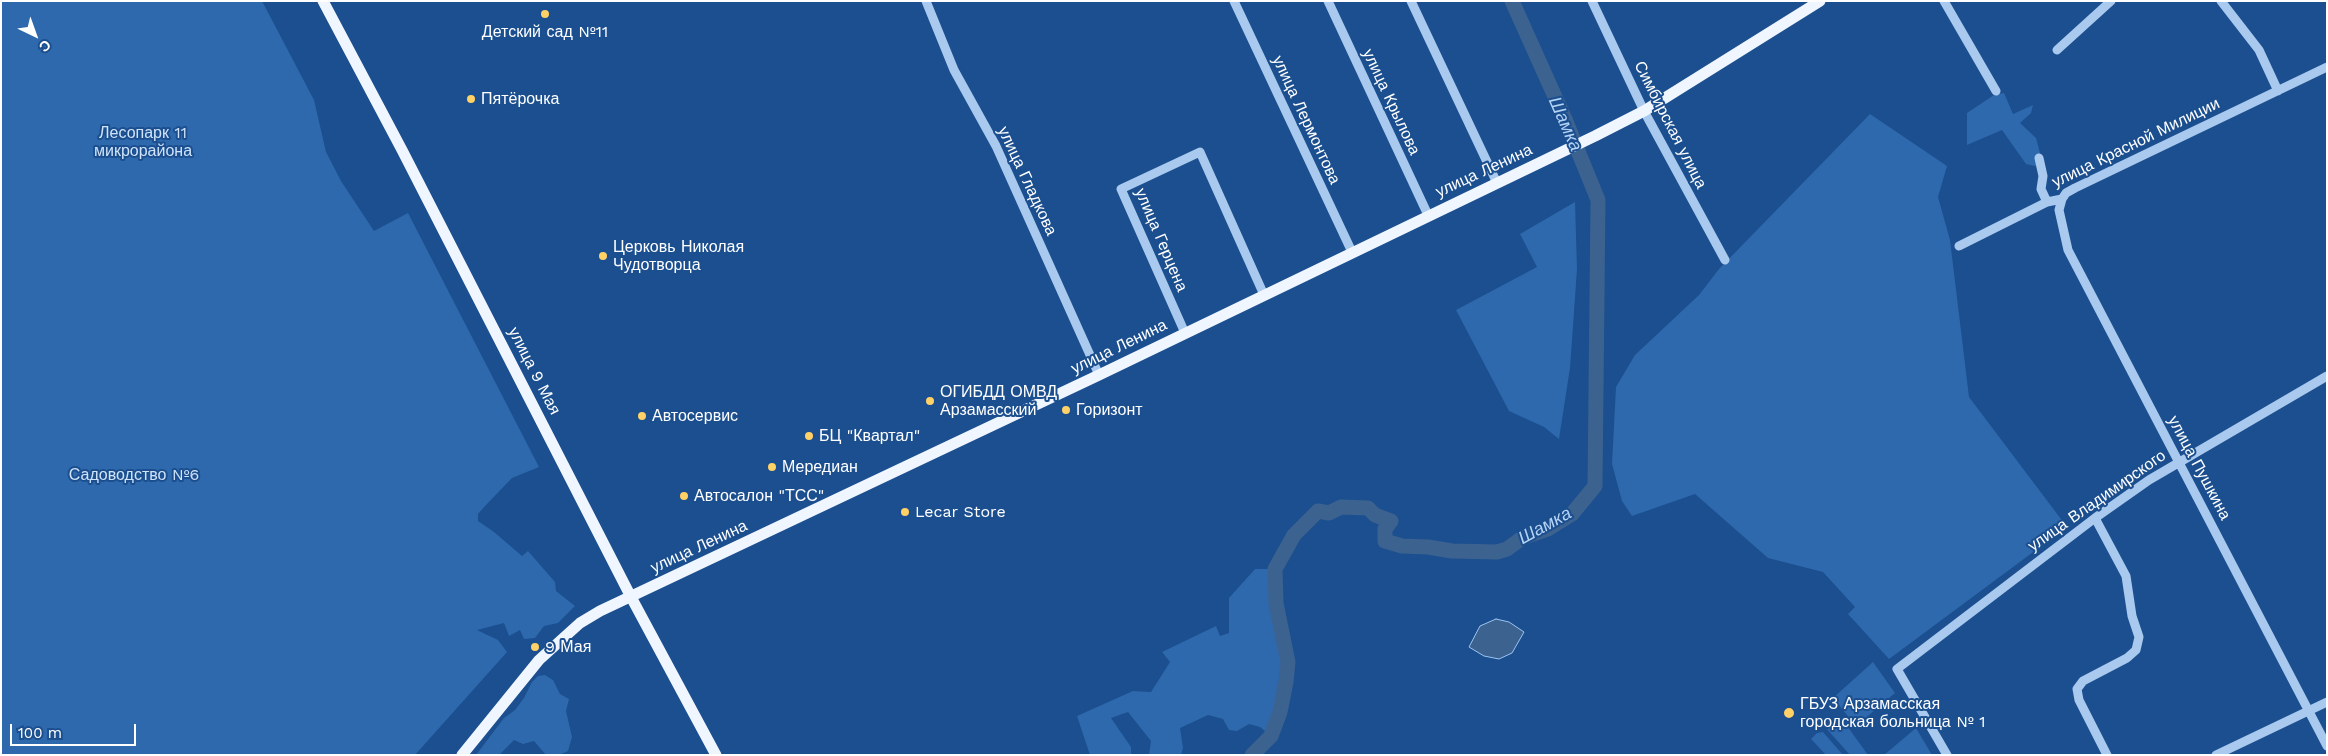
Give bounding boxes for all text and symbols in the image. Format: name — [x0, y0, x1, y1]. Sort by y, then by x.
marker: Детский сад №11 — [539, 8, 551, 20]
north arrow — [10, 10, 60, 60]
place label: Детский сад №11 — [482, 22, 608, 42]
text: С — [36, 37, 54, 55]
street label: улица Крылова — [1358, 46, 1424, 158]
street label: улица Лермонтова — [1268, 53, 1344, 187]
street label: Симбирская улица — [1630, 58, 1710, 192]
place label: Пятёрочка — [481, 89, 559, 109]
marker: Пятёрочка — [465, 93, 477, 105]
water label: Шамка — [1543, 93, 1587, 155]
street label: улица Красной Милиции — [2049, 94, 2223, 192]
park label: Лесопарк 11 микрорайона — [94, 123, 192, 161]
street label: улица Гладкова — [993, 123, 1061, 239]
street label: улица Ленина — [1433, 140, 1535, 202]
street label: улица Герцена — [1131, 185, 1191, 295]
place label: Церковь Николая Чудотворца — [613, 237, 744, 275]
marker: Церковь Николая Чудотворца — [597, 250, 609, 262]
street label: улица Ленина — [1068, 316, 1170, 378]
street label: улица 9 Мая — [504, 324, 564, 418]
place label: ОГИБДД ОМВД Арзамасский — [940, 382, 1057, 420]
marker: ОГИБДД ОМВД Арзамасский — [924, 395, 936, 407]
place label: Горизонт — [1076, 400, 1143, 420]
marker: Горизонт — [1060, 404, 1072, 416]
place label: Автосервис — [652, 406, 738, 426]
marker: Автосервис — [636, 410, 648, 422]
street label: улица Пушкина — [2163, 413, 2235, 523]
place label: БЦ "Квартал" — [819, 426, 920, 446]
marker: БЦ "Квартал" — [803, 430, 815, 442]
street label: улица Владимирского — [2024, 446, 2170, 556]
place label: Мередиан — [782, 457, 858, 477]
marker: Мередиан — [766, 461, 778, 473]
park label: Садоводство №6 — [69, 465, 199, 485]
place label: Автосалон "ТСС" — [694, 486, 824, 506]
marker: Автосалон "ТСС" — [678, 490, 690, 502]
place label: Lecar Store — [915, 502, 1006, 522]
water label: Шамка — [1515, 503, 1575, 549]
marker: Lecar Store — [899, 506, 911, 518]
street label: улица Ленина — [648, 516, 750, 578]
place label: 9 Мая — [545, 637, 591, 657]
marker: 9 Мая — [529, 641, 541, 653]
place label: ГБУЗ Арзамасская городская больница № 1 — [1800, 694, 1985, 732]
marker: ГБУЗ Арзамасская городская больница № 1 — [1782, 706, 1796, 720]
scale bar — [12, 714, 139, 746]
text: 100 m — [18, 724, 62, 742]

